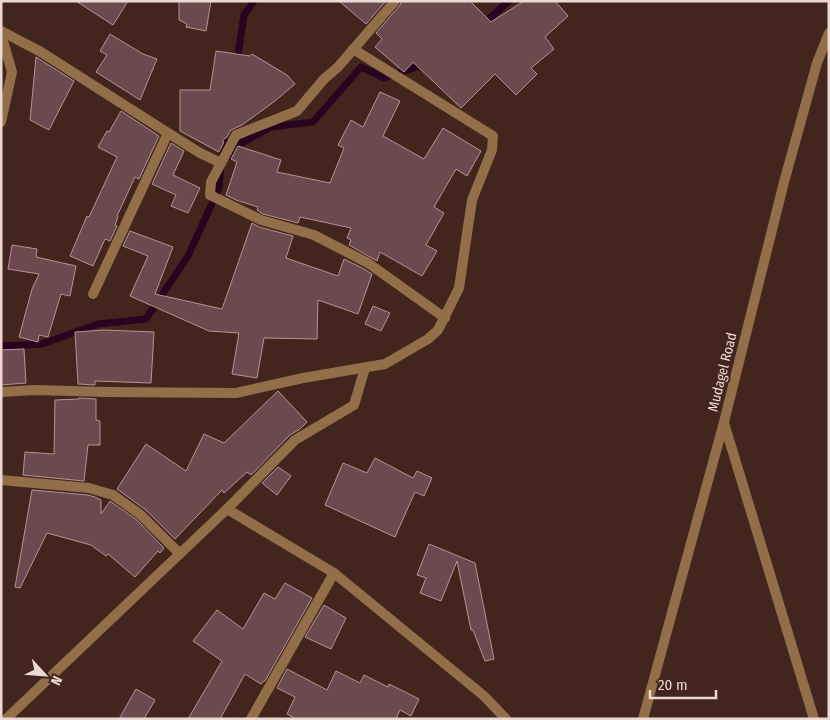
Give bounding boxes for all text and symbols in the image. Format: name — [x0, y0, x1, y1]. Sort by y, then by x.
street label: Mudagel Road — [704, 331, 741, 413]
north arrow — [20, 650, 70, 700]
scale bar — [650, 668, 716, 700]
text: N — [47, 673, 66, 688]
text: 20 m — [658, 676, 688, 694]

